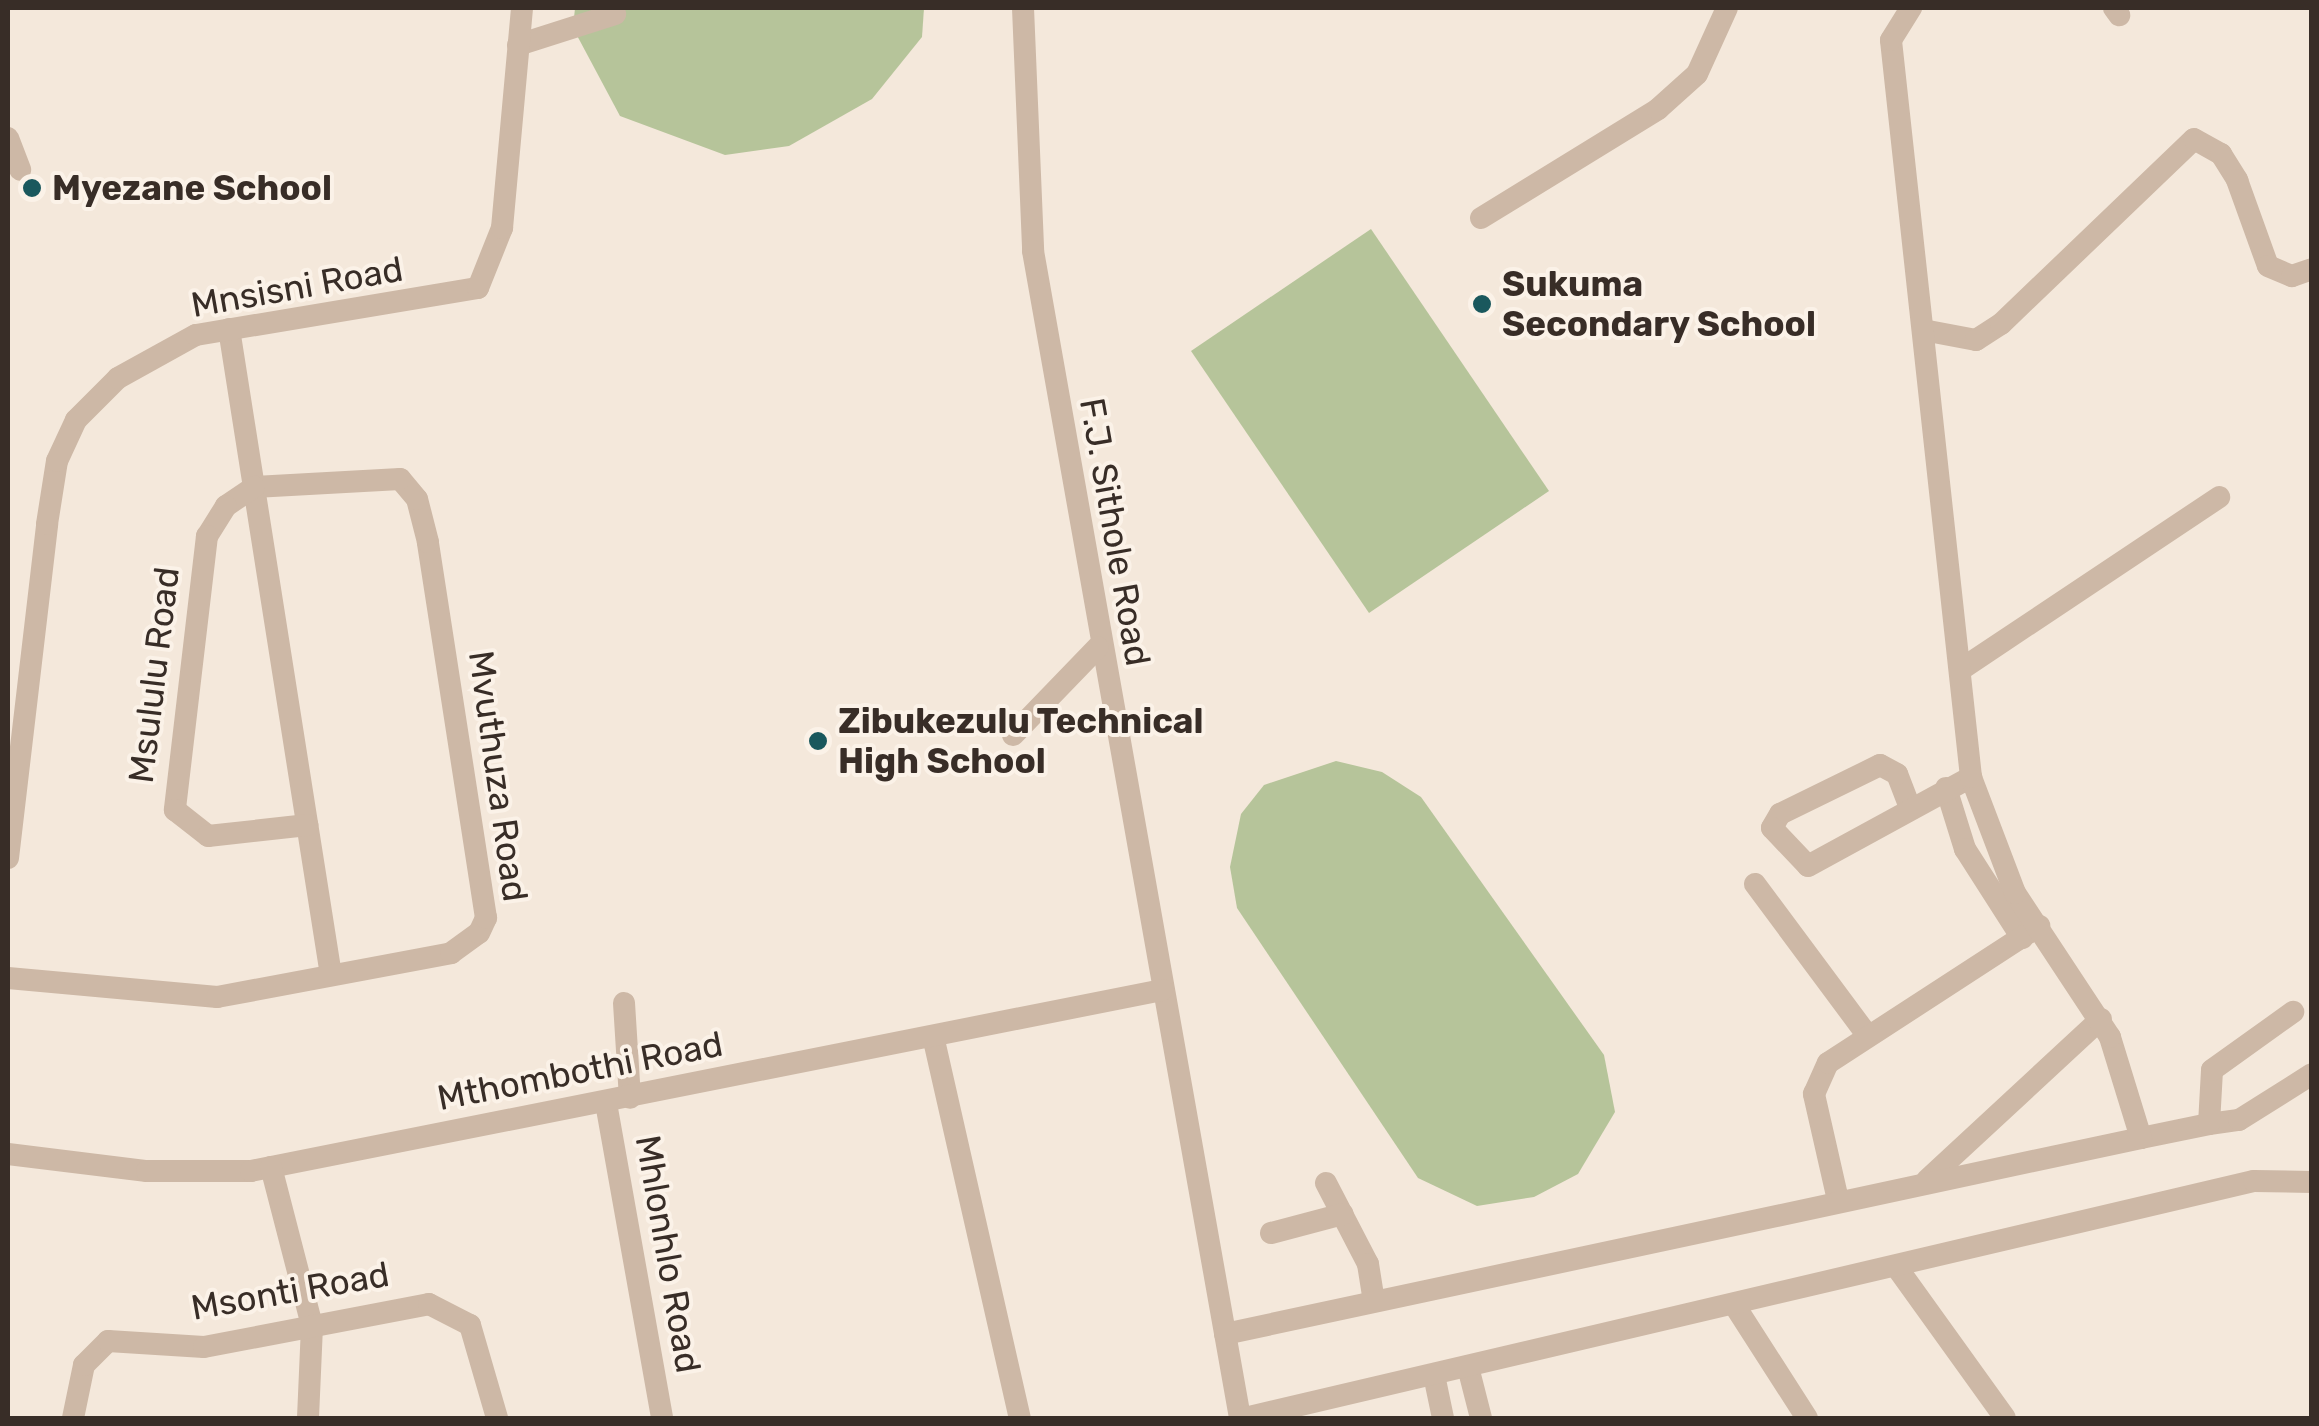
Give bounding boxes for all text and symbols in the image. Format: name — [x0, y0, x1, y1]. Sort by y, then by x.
place label: Myezane School — [52, 167, 332, 209]
marker: Myezane School — [21, 177, 43, 199]
street label: Mnsisni Road — [188, 248, 406, 326]
place label: Sukuma Secondary School — [1502, 263, 1817, 345]
marker: Sukuma Secondary School — [1471, 293, 1493, 315]
street label: F.J. Sithole Road — [1071, 395, 1159, 669]
street label: Msululu Road — [120, 565, 188, 785]
street label: Mvuthuza Road — [460, 648, 536, 904]
place label: Zibukezulu Technical High School — [838, 700, 1204, 782]
marker: Zibukezulu Technical High School — [807, 730, 829, 752]
street label: Mthombothi Road — [434, 1023, 726, 1119]
street label: Mhlonhlo Road — [626, 1132, 710, 1376]
street label: Msonti Road — [188, 1253, 392, 1329]

